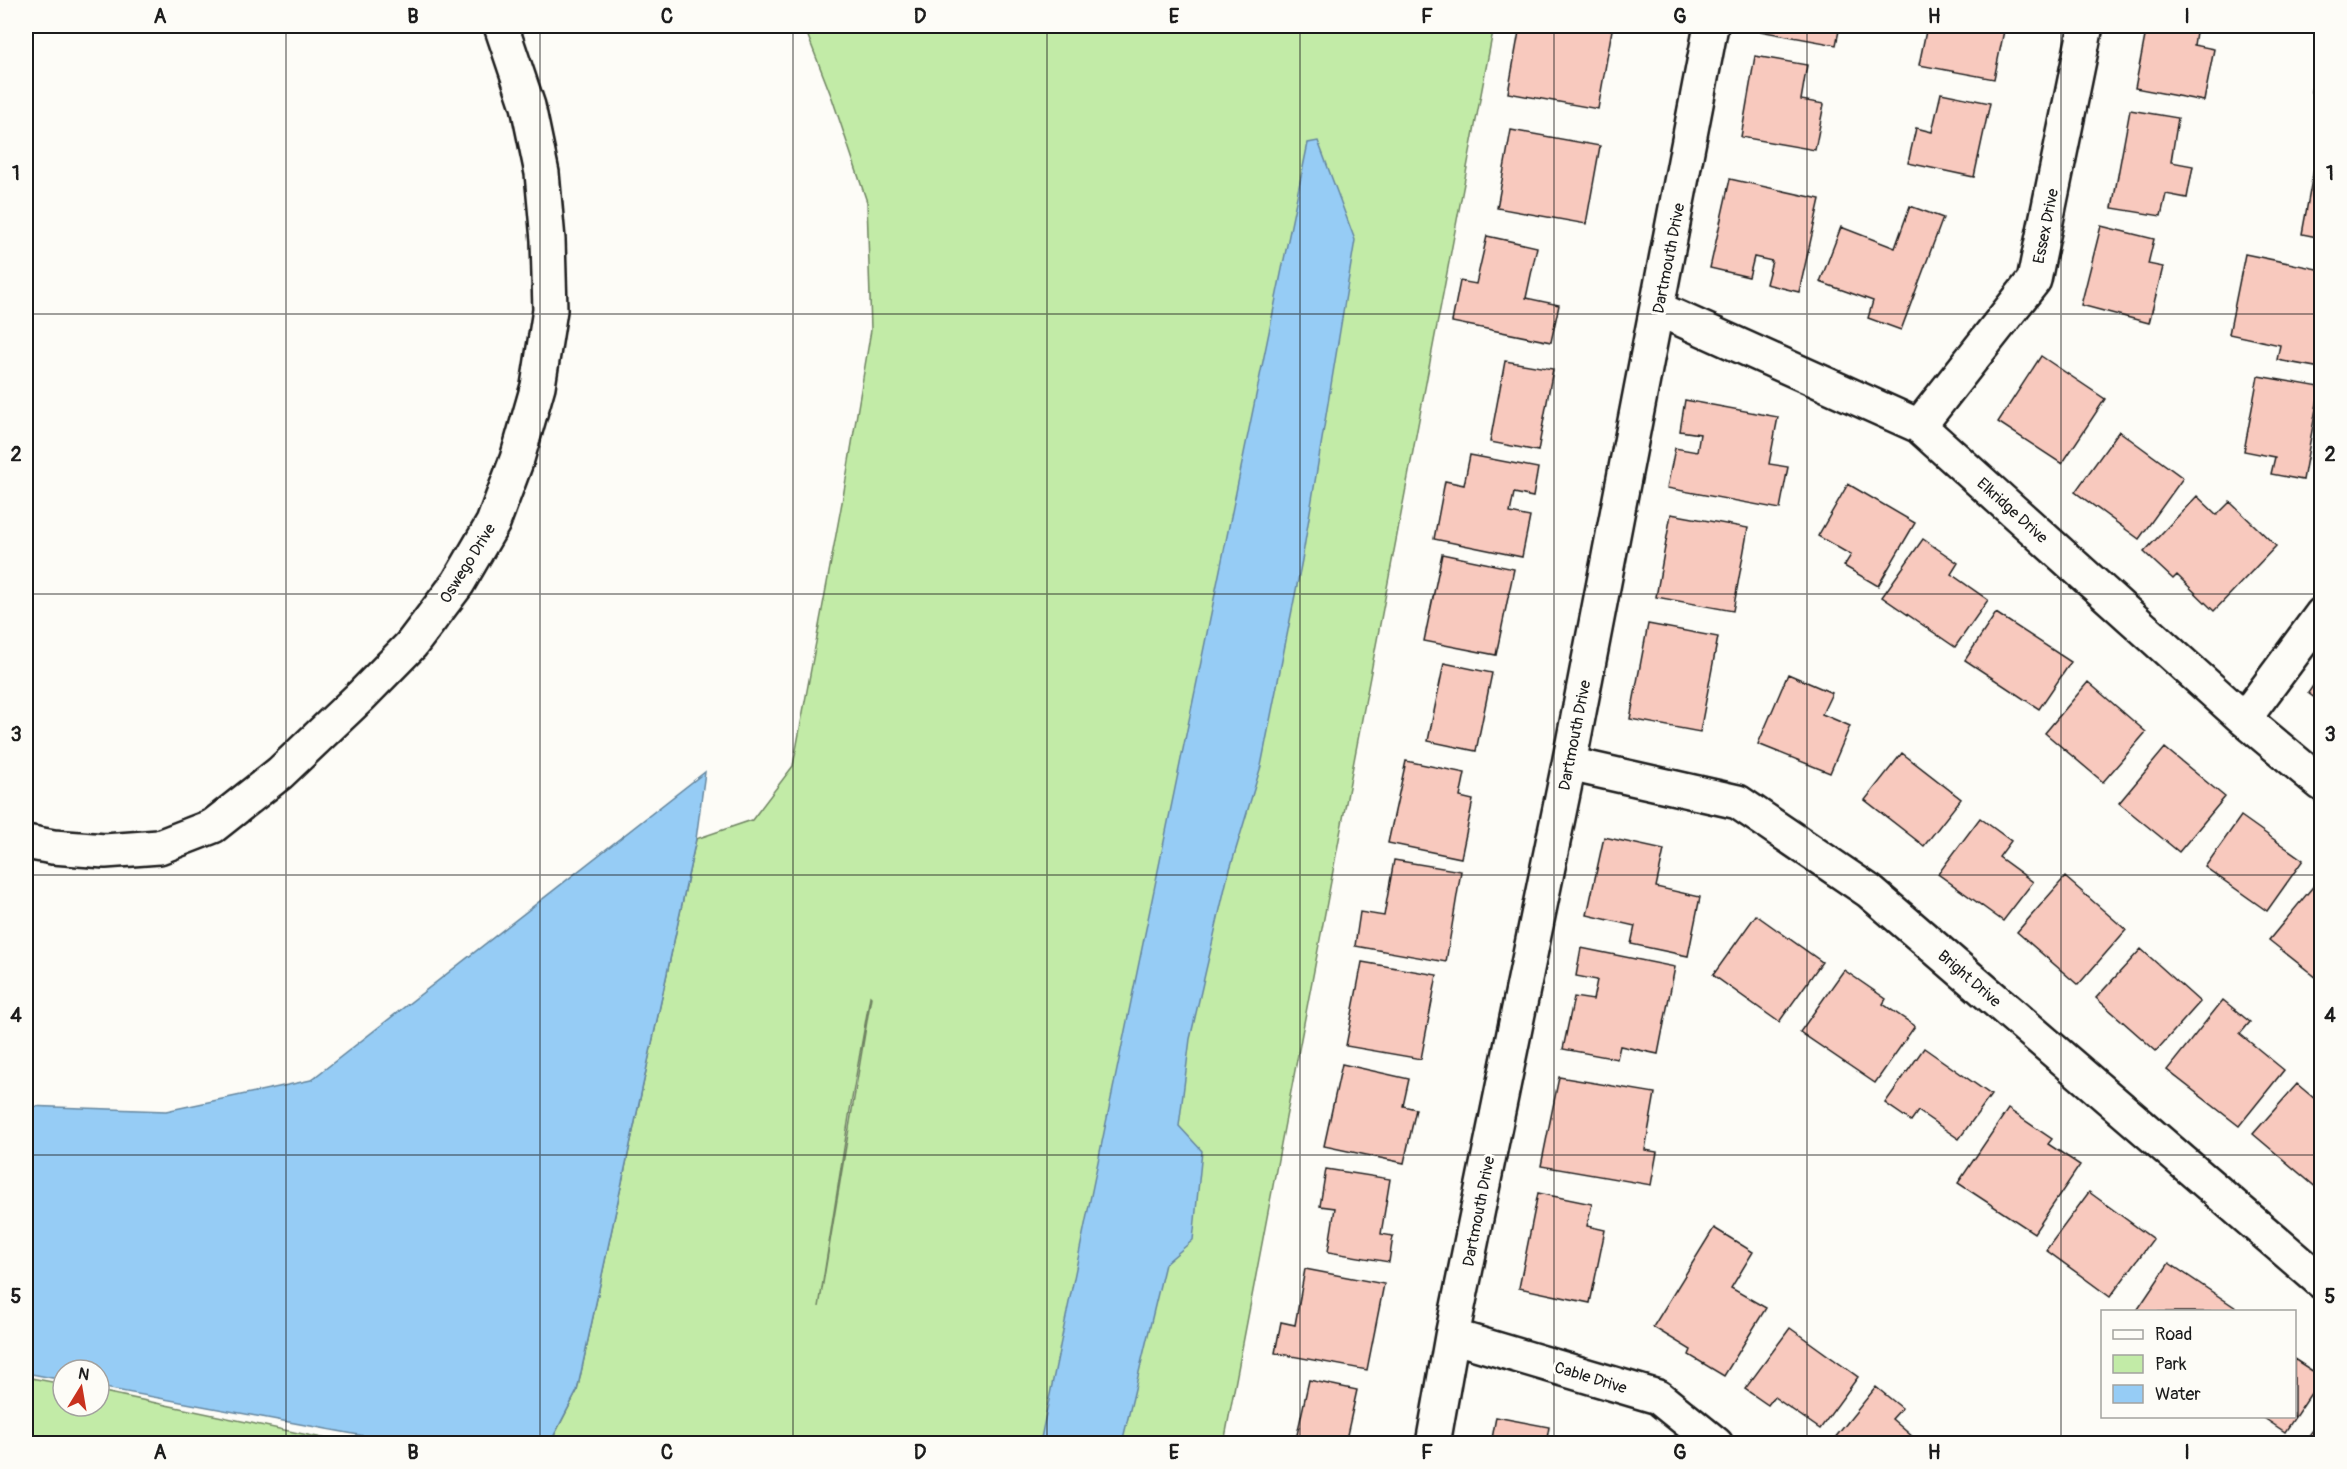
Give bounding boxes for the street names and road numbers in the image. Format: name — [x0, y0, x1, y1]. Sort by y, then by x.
street label: Essex Drive — [2029, 187, 2063, 265]
street label: Dartmouth Drive — [1648, 201, 1690, 315]
street label: Elkridge Drive — [1973, 474, 2052, 548]
street label: Oswego Drive — [435, 520, 500, 607]
street label: Dartmouth Drive — [1554, 678, 1596, 792]
street label: Bright Drive — [1934, 946, 2005, 1012]
street label: Dartmouth Drive — [1458, 1154, 1500, 1268]
street label: Cable Drive — [1552, 1358, 1629, 1398]

